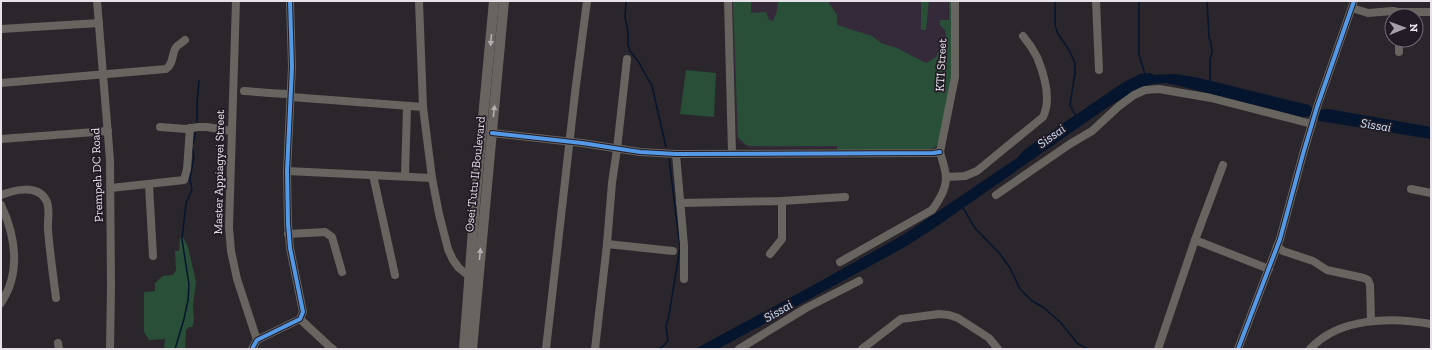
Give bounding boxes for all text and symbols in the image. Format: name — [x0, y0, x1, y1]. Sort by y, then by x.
north arrow — [1384, 8, 1424, 48]
text: N — [1407, 24, 1420, 33]
one-way arrow — [487, 34, 494, 46]
street label: KTI Street — [933, 37, 949, 92]
one-way arrow — [490, 105, 497, 117]
street label: Master Appiagyei Street — [211, 109, 227, 235]
street label: Osei Tutu II Boulevard — [462, 115, 488, 233]
water label: Sissai — [1360, 115, 1392, 135]
water label: Sissai — [1034, 121, 1068, 151]
street label: Prempeh DC Road — [88, 127, 106, 222]
one-way arrow — [476, 248, 483, 260]
water label: Sissai — [761, 297, 795, 325]

